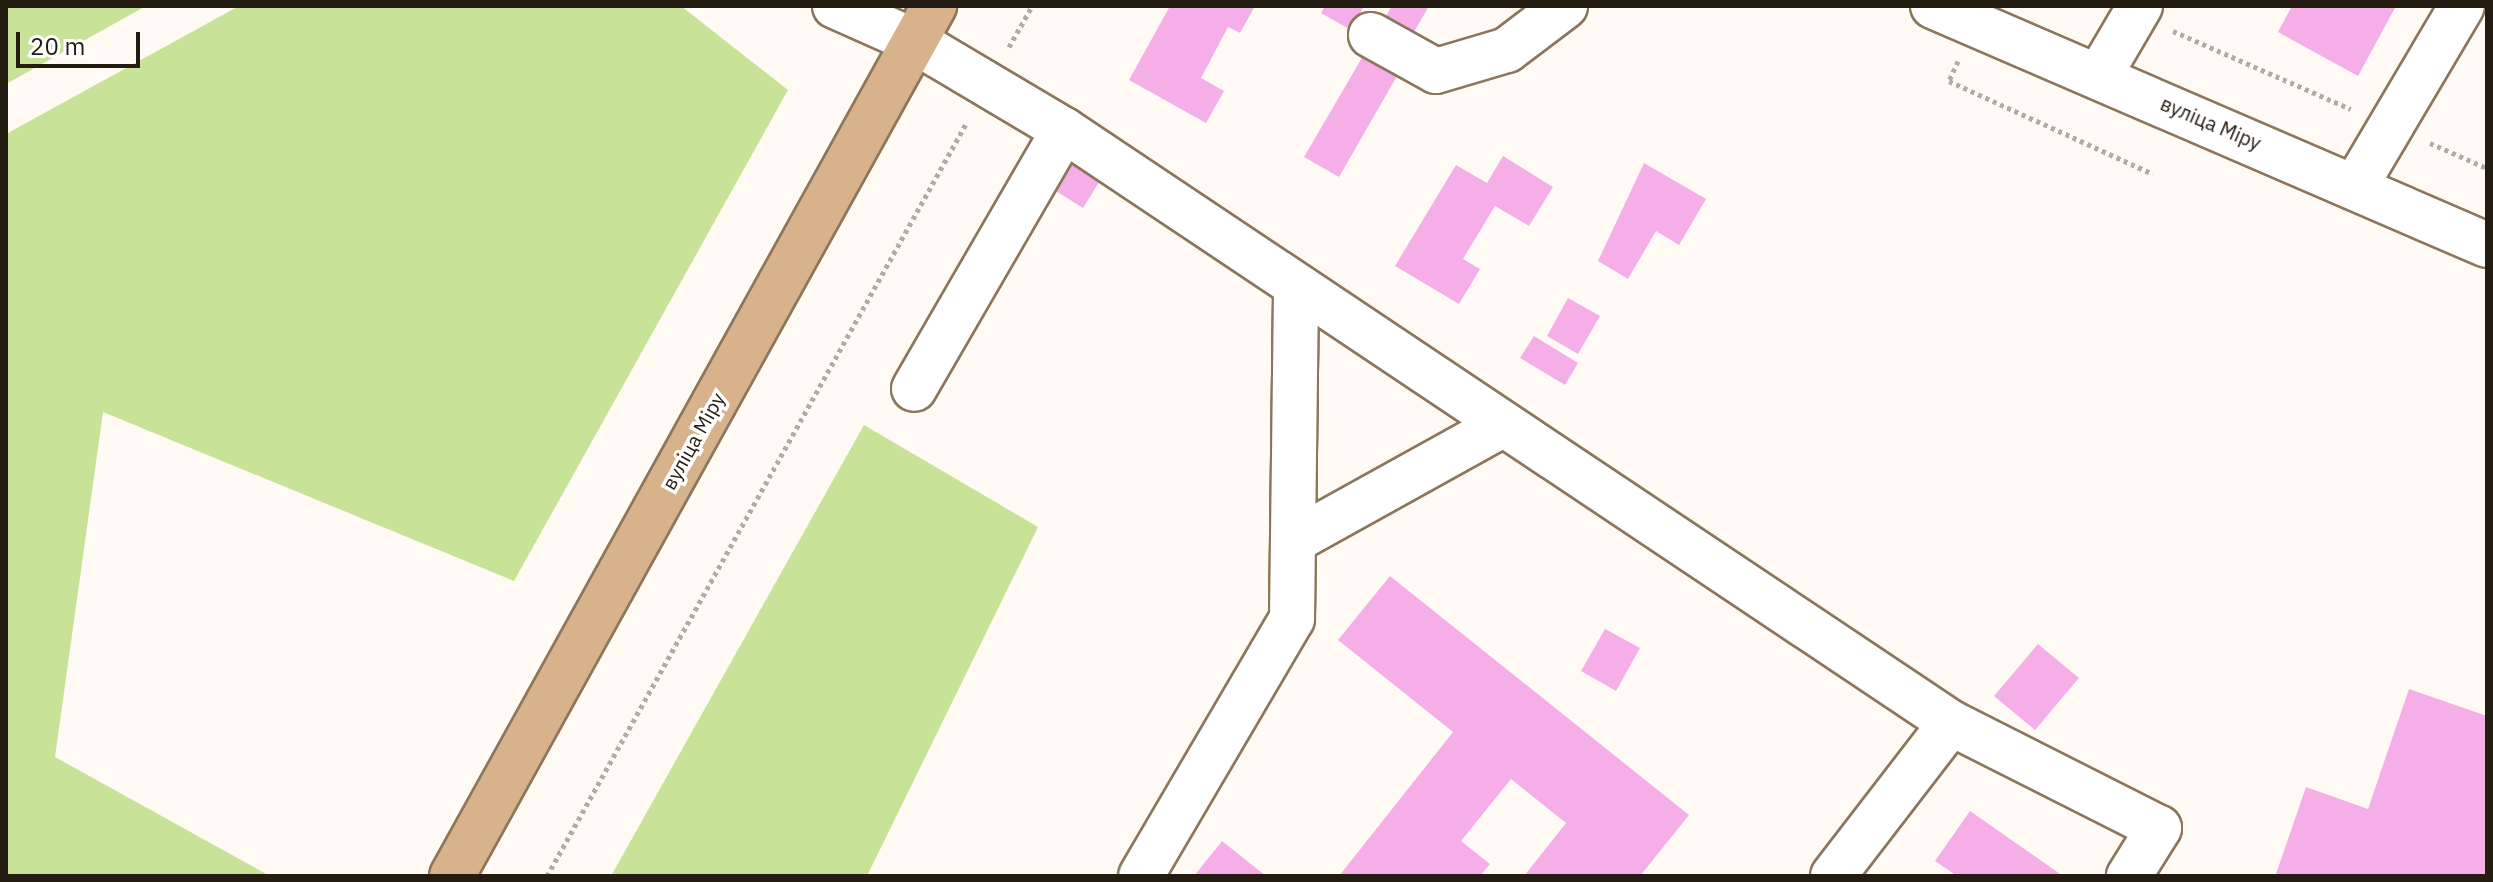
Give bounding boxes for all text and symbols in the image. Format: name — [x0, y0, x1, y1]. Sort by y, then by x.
scale bar — [20, 16, 144, 66]
text: 20 m — [30, 30, 85, 62]
street label: вуліца Міру — [2157, 91, 2265, 155]
street label: вуліца Міру — [657, 388, 729, 494]

